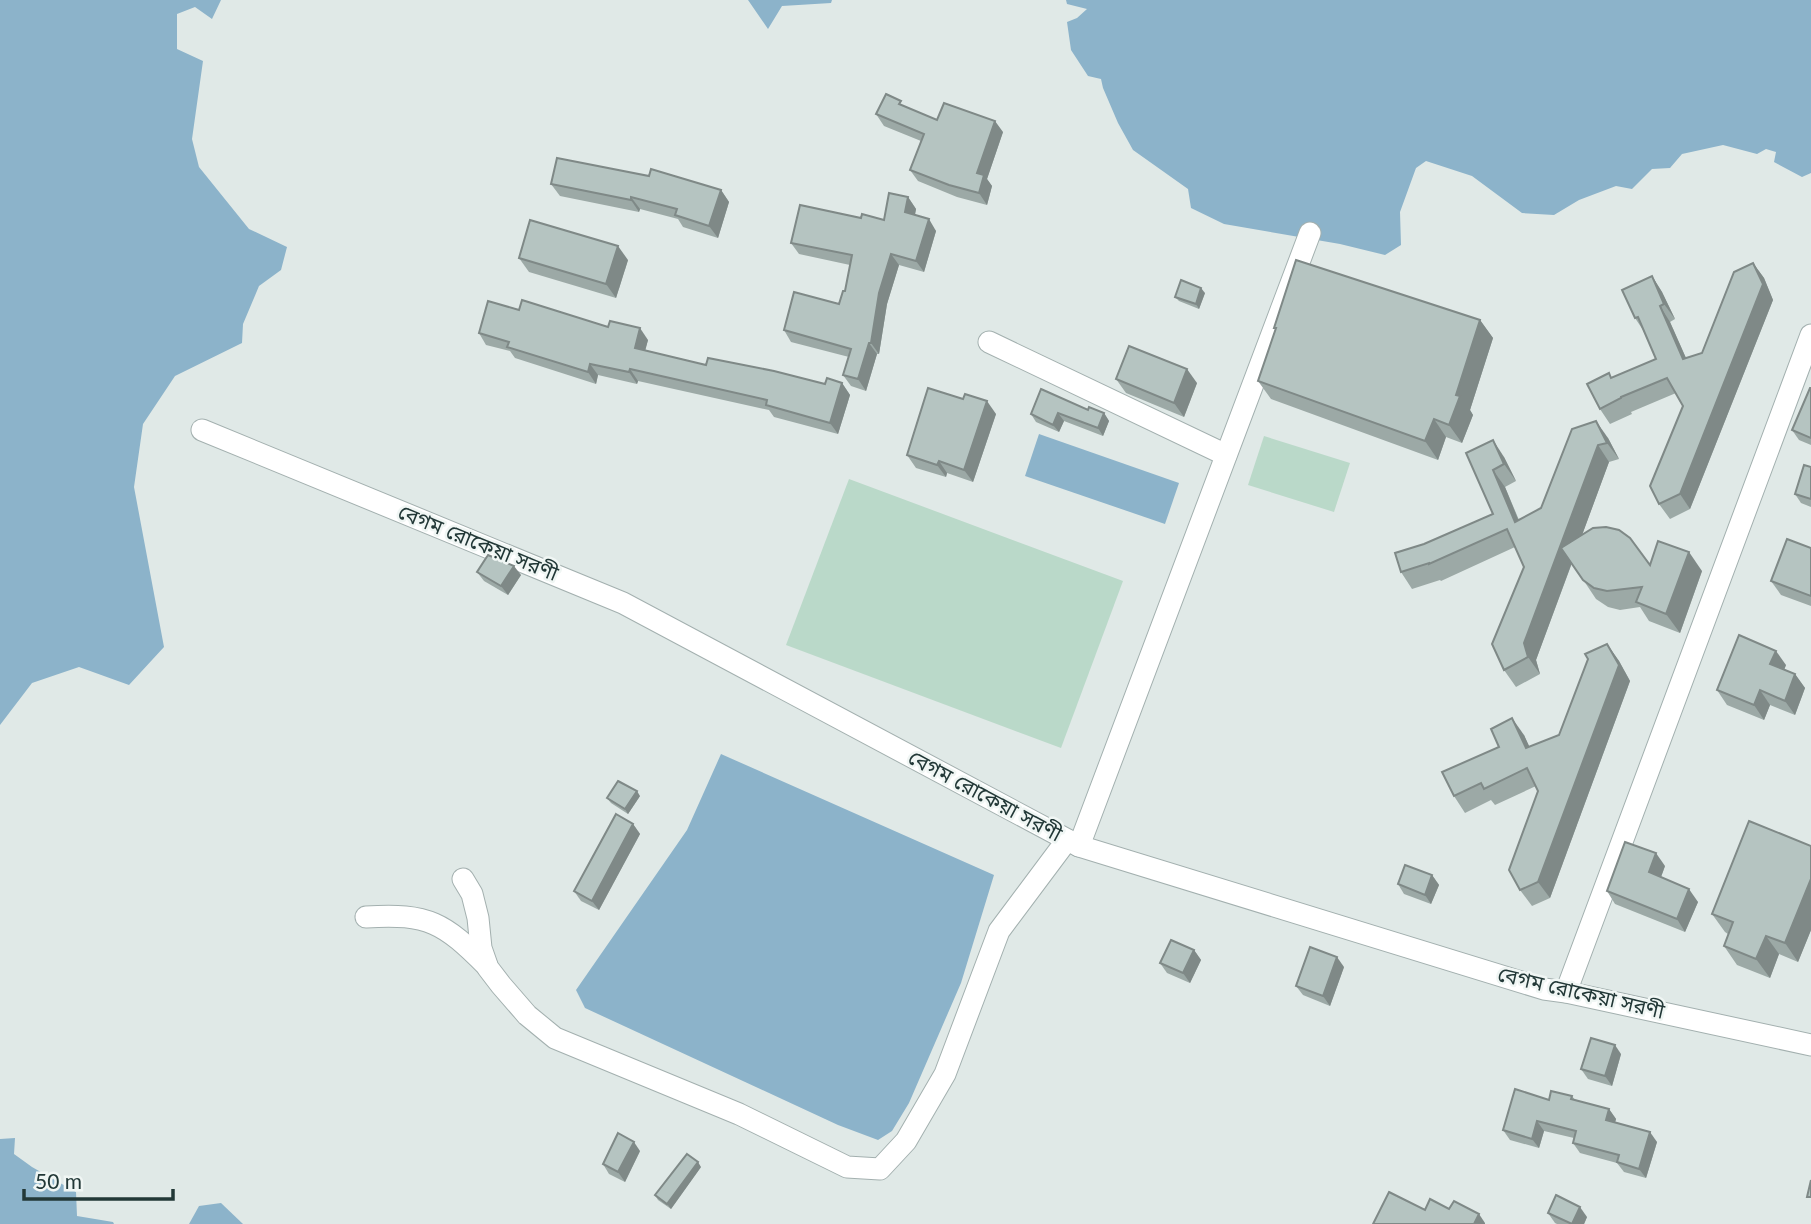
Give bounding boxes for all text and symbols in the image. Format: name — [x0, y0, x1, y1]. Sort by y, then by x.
street label: বেগম রোকেয়া সরণী — [395, 498, 563, 585]
street label: বেগম রোকেয়া সরণী — [905, 744, 1067, 846]
street label: বেগম রোকেয়া সরণী — [1495, 960, 1668, 1023]
scale bar — [24, 1158, 173, 1202]
text: 50 m — [35, 1168, 82, 1193]

